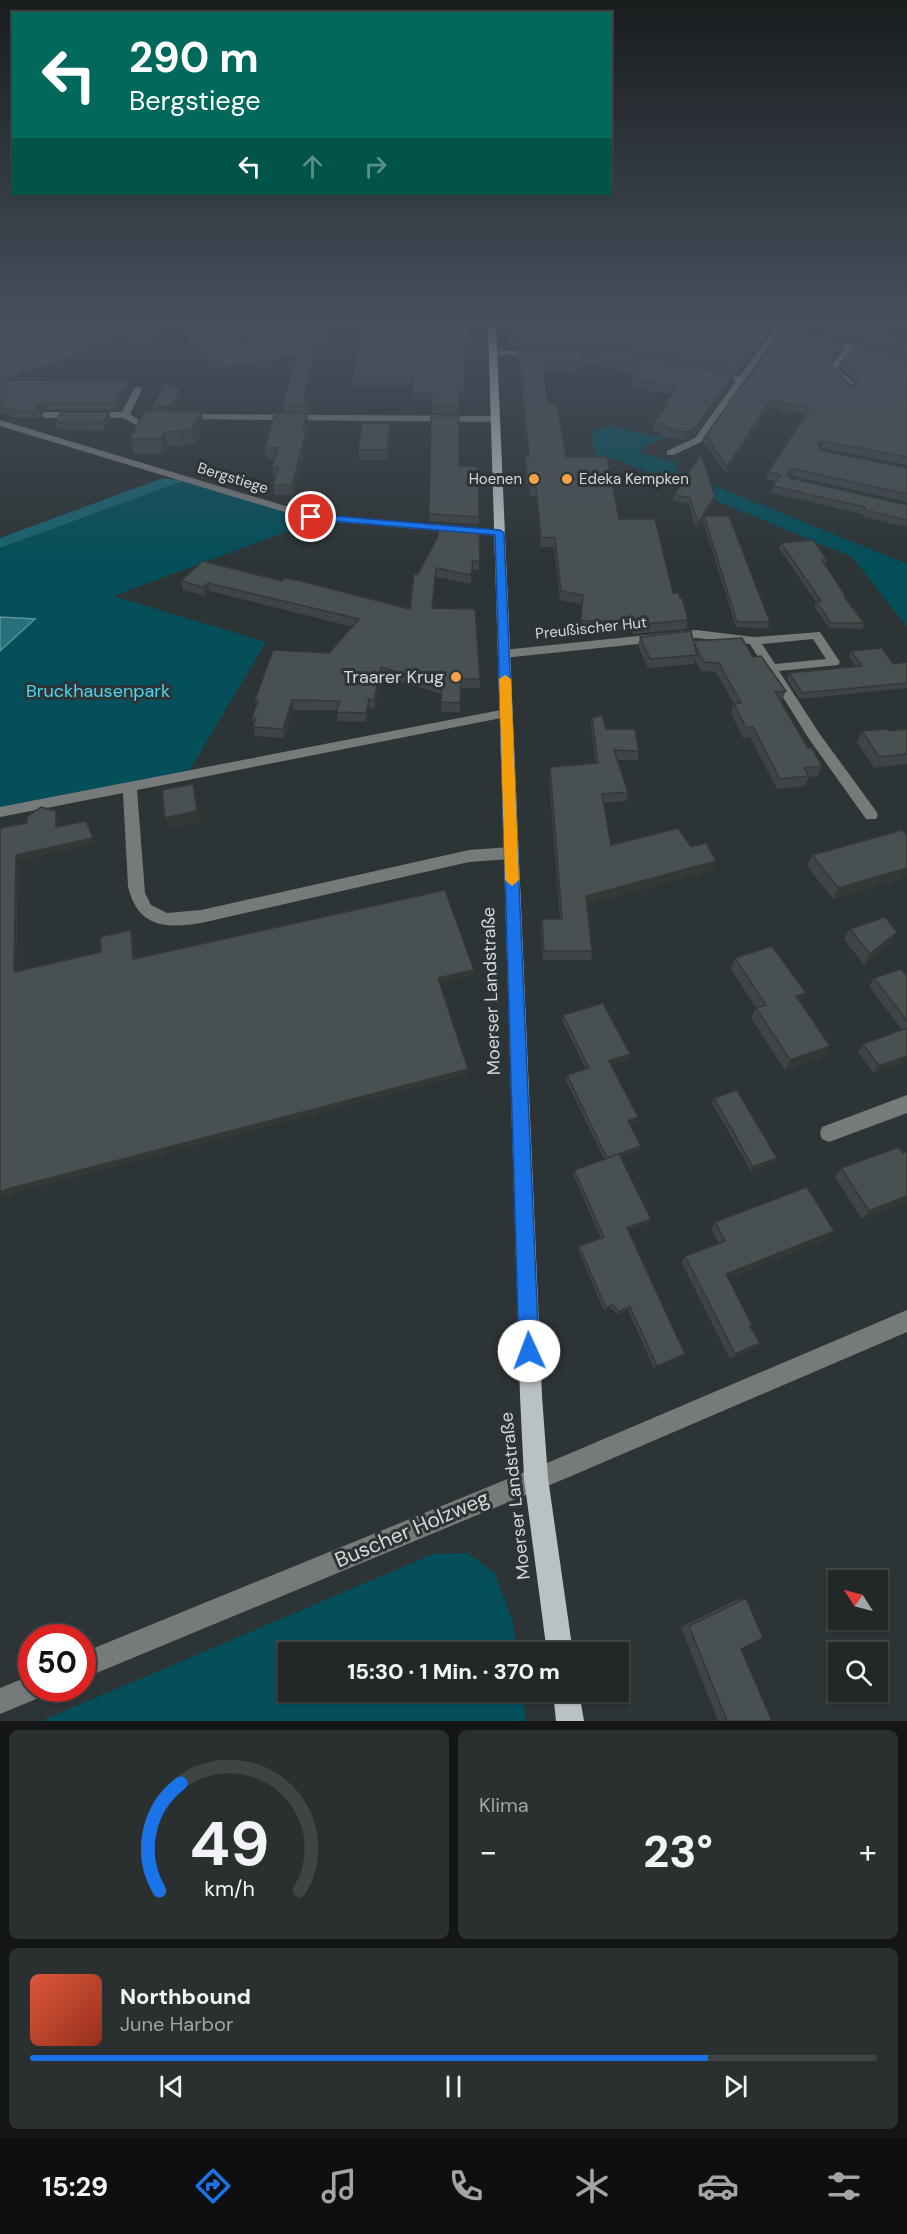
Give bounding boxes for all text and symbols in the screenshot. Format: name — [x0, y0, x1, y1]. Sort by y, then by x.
text: 290 m — [129, 30, 259, 85]
icon: left — [30, 36, 108, 114]
text: Bergstiege — [129, 83, 261, 118]
icon: left — [233, 150, 266, 183]
icon: ahead — [296, 150, 329, 183]
icon: right — [359, 150, 392, 183]
street label: Bergstiege — [195, 458, 271, 498]
place label: Hoenen — [469, 469, 522, 489]
place label: Edeka Kempken — [579, 469, 689, 489]
marker: Hoenen — [527, 472, 541, 486]
marker: Edeka Kempken — [560, 472, 574, 486]
pin — [285, 491, 336, 542]
icon: arrive — [294, 500, 327, 533]
street label: Preußischer Hut — [534, 612, 648, 644]
place label: Traarer Krug — [343, 665, 444, 689]
marker: Traarer Krug — [449, 670, 463, 684]
park label: Bruckhausenpark — [26, 679, 170, 703]
street label: Moerser Landstraße — [476, 906, 506, 1076]
position arrow — [497, 1319, 561, 1383]
street label: Moerser Landstraße — [494, 1411, 536, 1581]
street label: Buscher Holzweg — [331, 1484, 494, 1574]
north arrow — [828, 1570, 888, 1630]
map controls — [828, 1570, 888, 1702]
speed limit sign: 50 — [18, 1624, 96, 1702]
button: search — [828, 1642, 888, 1702]
text: 15:30 · 1 Min. · 370 m — [347, 1657, 560, 1686]
text: Klima — [479, 1792, 529, 1818]
text: 49 — [189, 1803, 269, 1884]
text: 23° — [643, 1822, 713, 1881]
text: − — [479, 1830, 497, 1873]
text: + — [859, 1830, 877, 1873]
text: km/h — [204, 1876, 254, 1904]
text: Northbound — [120, 1982, 251, 2011]
text: June Harbor — [120, 2011, 233, 2037]
icon: previous — [155, 2070, 188, 2103]
icon: pause — [437, 2070, 470, 2103]
icon: next — [719, 2070, 752, 2103]
icon: directions — [192, 2165, 234, 2207]
icon: music — [318, 2165, 360, 2207]
icon: phone — [445, 2165, 487, 2207]
icon: climate — [571, 2165, 613, 2207]
icon: car — [697, 2165, 739, 2207]
icon: filters — [823, 2165, 865, 2207]
text: 15:29 — [42, 2169, 108, 2204]

